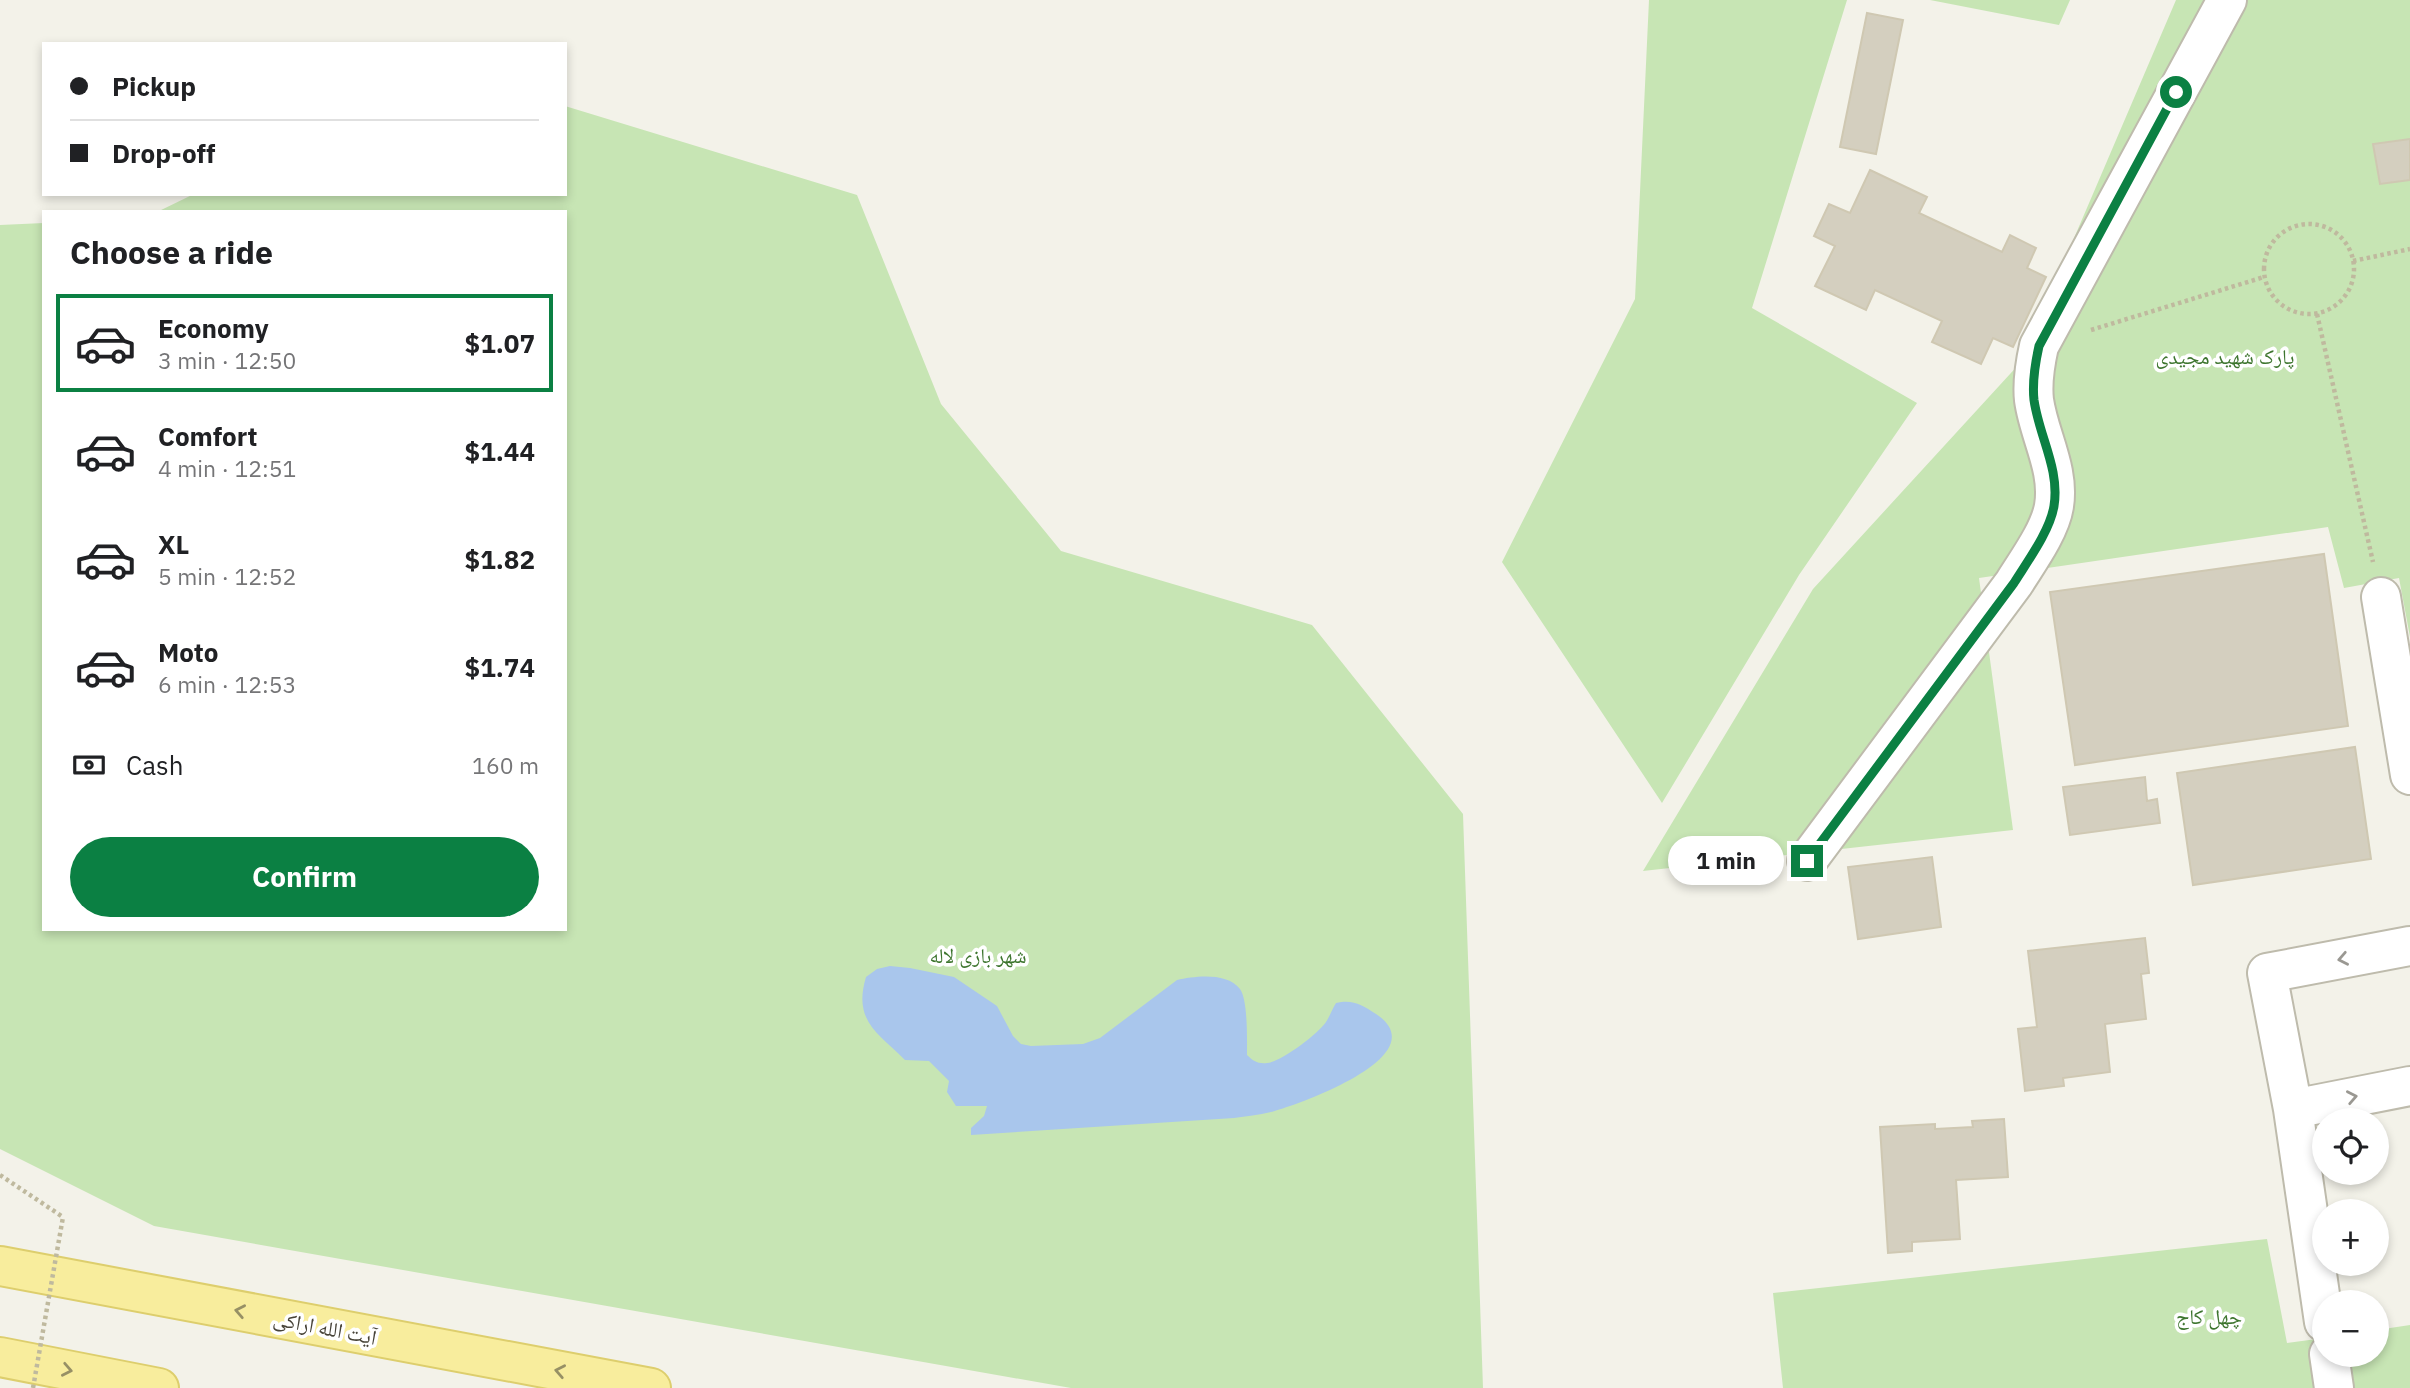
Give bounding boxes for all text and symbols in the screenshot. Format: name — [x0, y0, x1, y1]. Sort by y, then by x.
text: Pickup — [112, 69, 196, 103]
route start — [2160, 76, 2192, 108]
text: Drop-off — [112, 136, 215, 170]
text: Choose a ride — [70, 231, 273, 273]
text: Economy — [158, 311, 269, 345]
icon: car — [74, 312, 137, 375]
text: $1.07 — [465, 326, 535, 360]
park label: پارک شهید مجیدی — [2155, 342, 2295, 370]
text: 3 min · 12:50 — [158, 345, 296, 375]
text: Comfort — [158, 419, 257, 453]
icon: car — [74, 420, 137, 483]
text: $1.44 — [465, 434, 535, 468]
text: 4 min · 12:51 — [158, 453, 296, 483]
text: XL — [158, 527, 189, 561]
icon: car — [74, 528, 137, 591]
text: $1.82 — [465, 542, 535, 576]
text: 5 min · 12:52 — [158, 561, 296, 591]
text: Moto — [158, 635, 218, 669]
icon: car — [74, 636, 137, 699]
text: $1.74 — [465, 650, 535, 684]
text: 6 min · 12:53 — [158, 669, 296, 699]
icon: cash — [70, 746, 108, 784]
text: Cash — [126, 748, 183, 782]
text: 160 m — [472, 750, 539, 780]
callout: 1 min — [1667, 836, 1783, 886]
button: Confirm — [70, 837, 539, 917]
text: 1 min — [1696, 845, 1756, 875]
route end — [1791, 845, 1823, 877]
park label: شهر بازی لاله — [929, 941, 1027, 969]
one-way arrow — [2337, 950, 2349, 965]
one-way arrow — [2346, 1091, 2358, 1106]
map controls — [2312, 1108, 2389, 1367]
button: locate — [2312, 1108, 2389, 1185]
button: + — [2312, 1199, 2389, 1276]
button: − — [2312, 1290, 2389, 1367]
park label: چهل کاج — [2176, 1302, 2242, 1330]
street label: آیت الله اراکی — [271, 1303, 380, 1351]
one-way arrow — [234, 1304, 246, 1319]
one-way arrow — [61, 1362, 73, 1377]
one-way arrow — [554, 1364, 566, 1379]

